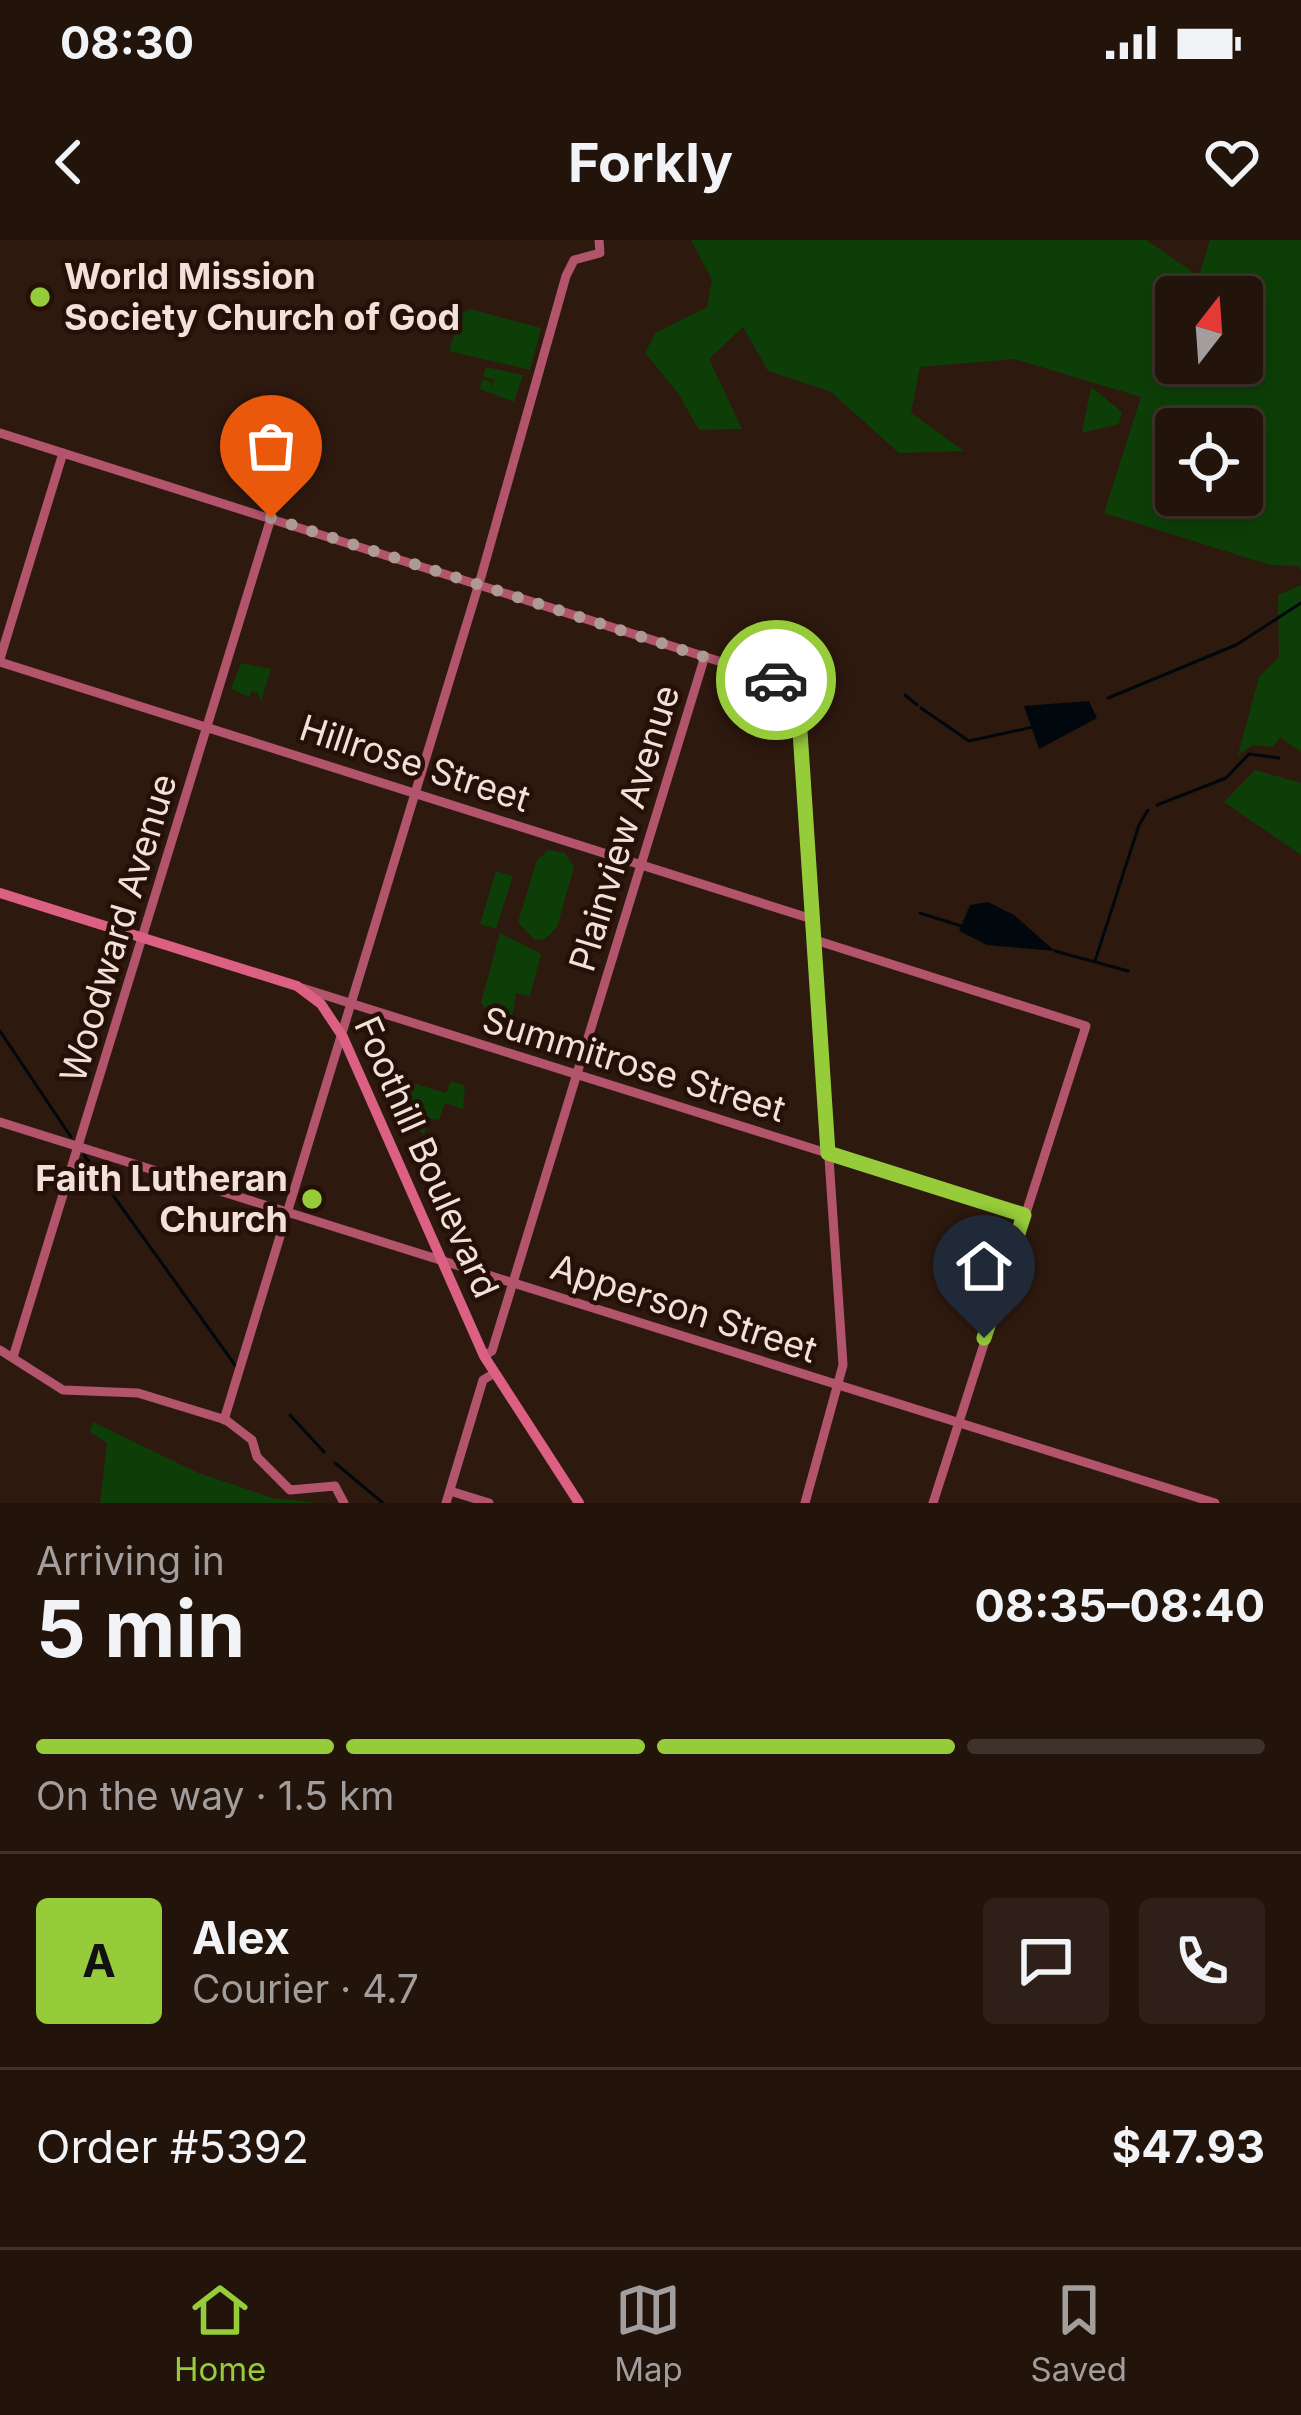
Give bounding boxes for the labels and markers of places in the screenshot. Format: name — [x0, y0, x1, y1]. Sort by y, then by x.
place label: World Mission Society Church of God — [64, 254, 460, 339]
marker: World Mission Society Church of God — [27, 284, 53, 310]
pin — [220, 395, 322, 518]
place label: Faith Lutheran Church — [35, 1156, 288, 1241]
marker: Faith Lutheran Church — [299, 1186, 325, 1212]
pin — [933, 1215, 1035, 1338]

